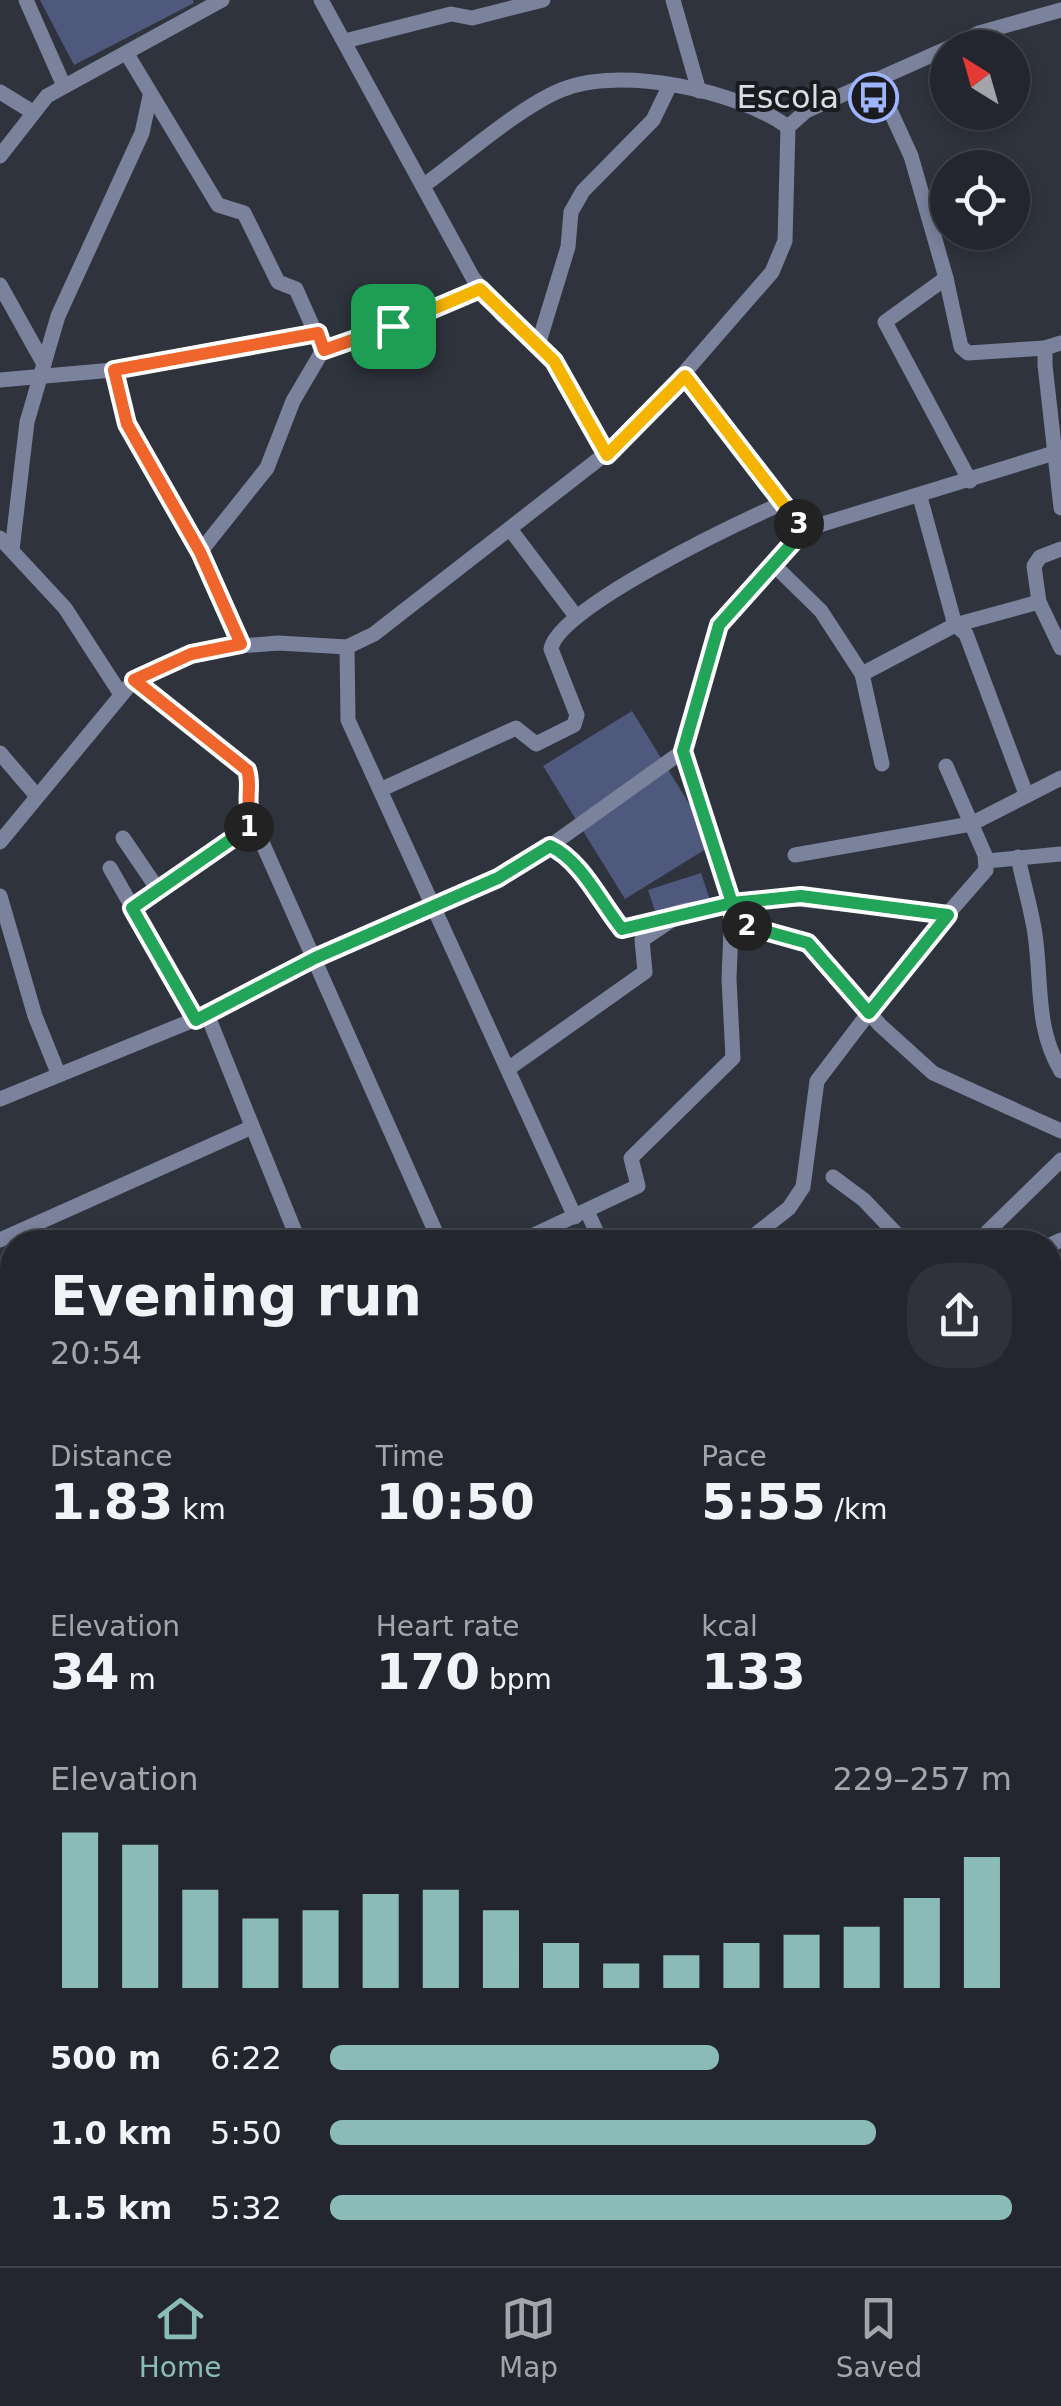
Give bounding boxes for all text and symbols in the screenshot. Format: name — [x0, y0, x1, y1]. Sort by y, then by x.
north arrow — [930, 30, 1030, 130]
map controls — [930, 30, 1030, 250]
bus stop icon: Escola — [848, 71, 900, 123]
place label: Escola — [736, 78, 839, 116]
button: locate — [930, 150, 1030, 250]
pin — [351, 284, 436, 369]
icon: arrive — [366, 299, 421, 354]
pin: 3 — [774, 499, 824, 549]
text: 3 — [789, 507, 809, 540]
pin: 1 — [224, 802, 274, 852]
text: 1 — [239, 810, 259, 843]
pin: 2 — [722, 901, 772, 951]
text: 2 — [737, 909, 757, 942]
button: share — [907, 1263, 1012, 1368]
text: Evening run — [50, 1264, 422, 1328]
text: 20:54 — [50, 1334, 142, 1372]
text: Distance — [50, 1440, 172, 1473]
text: Time — [376, 1440, 444, 1473]
text: Pace — [701, 1440, 767, 1473]
text: 1.83 — [50, 1473, 173, 1531]
text: 10:50 — [376, 1473, 535, 1531]
text: 5:55 — [701, 1473, 826, 1531]
text: km — [173, 1493, 226, 1526]
text: /km — [826, 1493, 888, 1526]
text: Elevation — [50, 1610, 180, 1643]
text: Heart rate — [376, 1610, 519, 1643]
text: kcal — [701, 1610, 758, 1643]
text: 34 — [50, 1643, 120, 1701]
text: 170 — [376, 1643, 480, 1701]
text: 133 — [701, 1643, 806, 1701]
text: m — [120, 1663, 156, 1696]
text: bpm — [480, 1663, 552, 1696]
text: Elevation — [50, 1760, 199, 1798]
text: 229–257 m — [833, 1760, 1012, 1798]
text: 500 m — [50, 2039, 161, 2077]
text: 6:22 — [210, 2039, 282, 2077]
text: 1.0 km — [50, 2114, 172, 2152]
text: 5:50 — [210, 2114, 282, 2152]
text: 1.5 km — [50, 2189, 172, 2227]
text: 5:32 — [210, 2189, 282, 2227]
tab: Home — [139, 2291, 221, 2384]
tab: Map — [499, 2291, 558, 2384]
tab: Saved — [836, 2291, 922, 2384]

